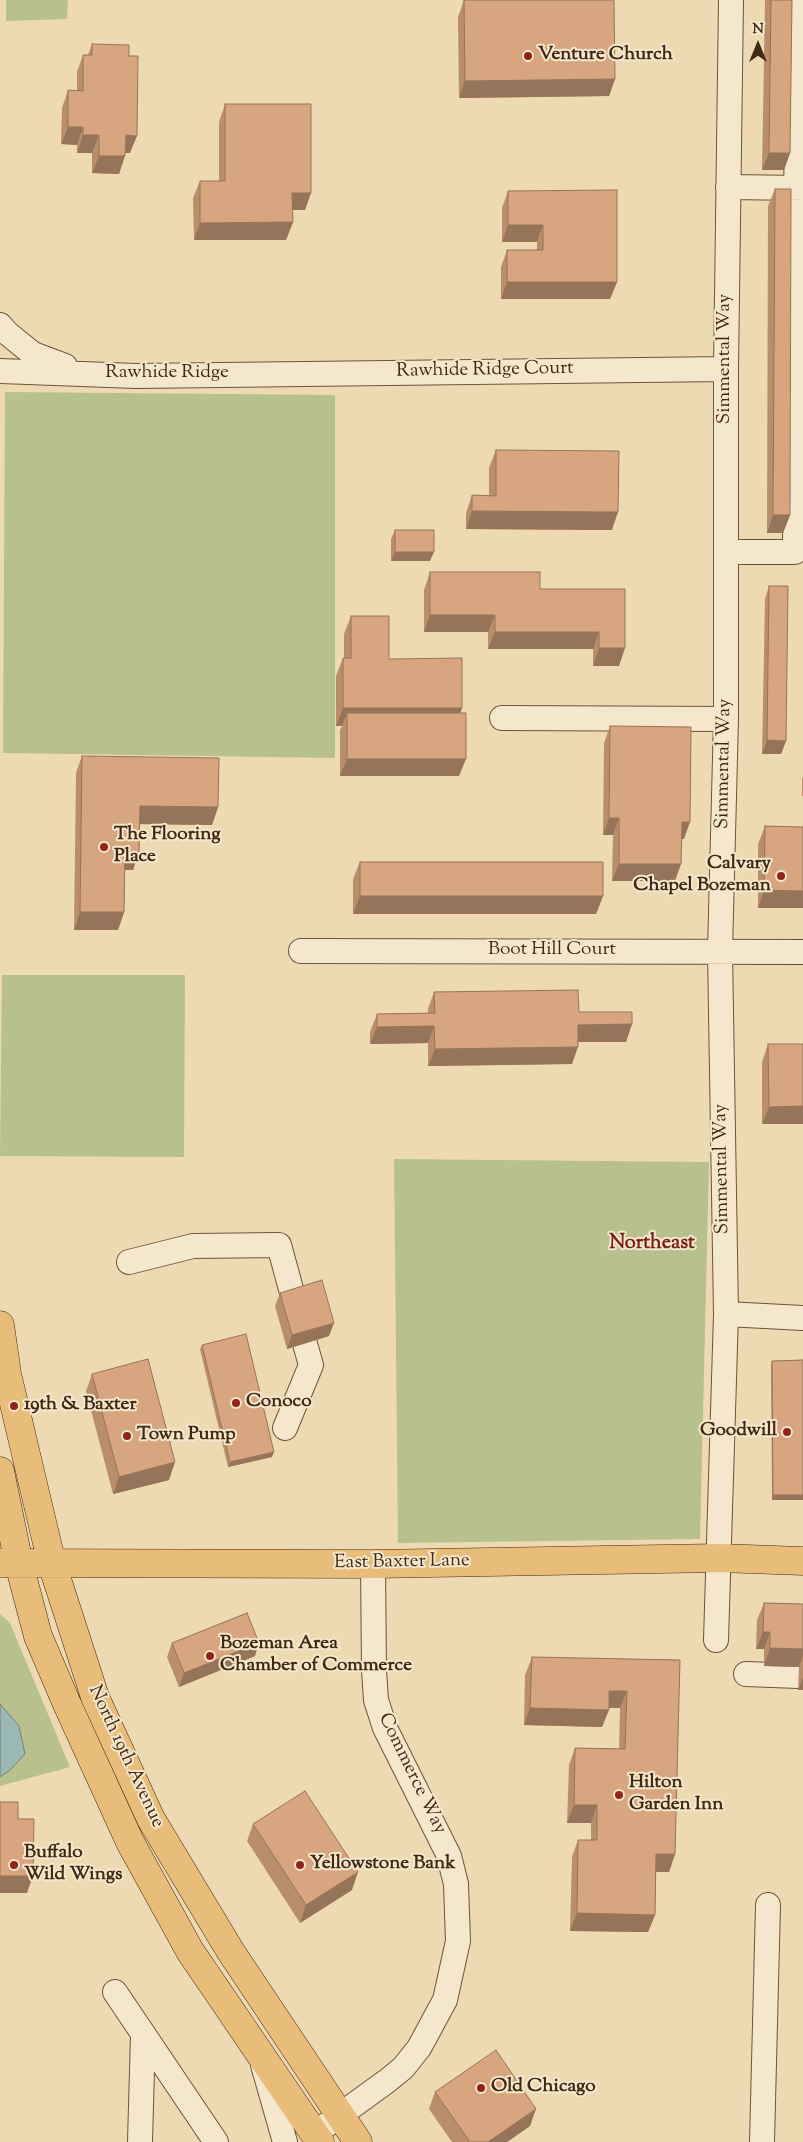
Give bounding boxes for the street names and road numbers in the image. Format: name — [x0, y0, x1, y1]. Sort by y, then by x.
street label: Simmental Way — [715, 294, 737, 424]
street label: Rawhide Ridge Court — [396, 358, 574, 384]
street label: Rawhide Ridge — [105, 363, 229, 385]
street label: Simmental Way — [712, 699, 738, 829]
street label: Boot Hill Court — [488, 940, 616, 962]
street label: Simmental Way — [710, 1104, 736, 1234]
street label: East Baxter Lane — [334, 1550, 470, 1576]
street label: North 19th Avenue — [82, 1682, 168, 1832]
street label: Commerce Way — [372, 1710, 450, 1838]

